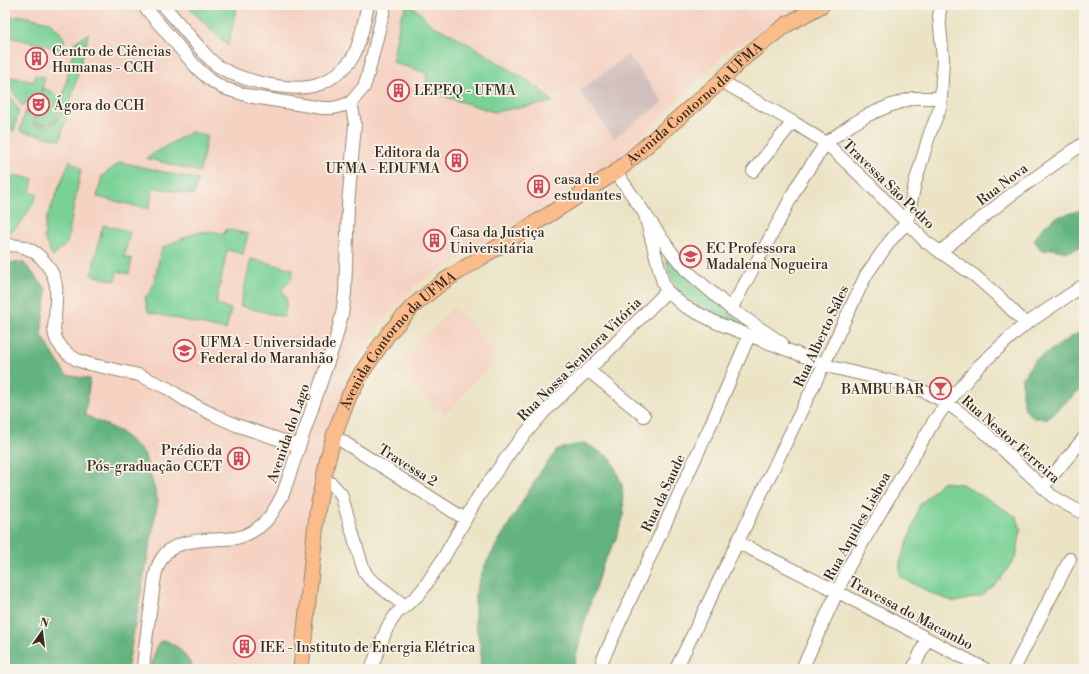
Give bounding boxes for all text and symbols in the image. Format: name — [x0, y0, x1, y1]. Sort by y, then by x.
street label: Avenida Contorno da UFMA — [622, 38, 767, 170]
place label: Centro de Ciências Humanas - CCH — [52, 43, 171, 77]
building icon: Centro de Ciências Humanas - CCH — [24, 46, 50, 72]
building icon: LEPEQ - UFMA — [385, 77, 411, 103]
place label: LEPEQ - UFMA — [414, 82, 516, 100]
theatre icon: Ágora do CCH — [26, 92, 52, 118]
place label: Ágora do CCH — [53, 95, 145, 115]
street label: Travessa São Pedro — [838, 136, 938, 234]
place label: Editora da UFMA - EDUFMA — [326, 144, 441, 178]
building icon: Editora da UFMA - EDUFMA — [443, 147, 469, 173]
street label: Rua Nova — [973, 159, 1032, 210]
place label: casa de estudantes — [554, 171, 622, 205]
building icon: casa de estudantes — [525, 174, 551, 200]
place label: Casa da Justiça Universitária — [450, 224, 546, 258]
building icon: Casa da Justiça Universitária — [421, 227, 447, 253]
place label: EC Professora Madalena Nogueira — [706, 240, 829, 274]
school or university icon: EC Professora Madalena Nogueira — [678, 243, 704, 269]
street label: Avenida Contorno da UFMA — [336, 267, 460, 414]
street label: Rua Alberto Sáles — [790, 282, 853, 390]
street label: Rua Nossa Senhora Vitória — [514, 293, 646, 425]
place label: UFMA - Universidade Federal do Maranhão — [200, 334, 336, 368]
school or university icon: UFMA - Universidade Federal do Maranhão — [171, 337, 197, 363]
bar icon: BAMBU BAR — [927, 376, 953, 402]
street label: Avenida do Lago — [263, 381, 314, 486]
place label: BAMBU BAR — [840, 381, 924, 399]
street label: Rua Nestor Ferreira — [957, 392, 1064, 488]
street label: Travessa 2 — [375, 441, 440, 491]
place label: Prédio da Pós-graduação CCET — [87, 442, 223, 476]
building icon: Prédio da Pós-graduação CCET — [225, 445, 251, 471]
street label: Rua da Saude — [638, 452, 690, 535]
street label: Rua Aquiles Lisboa — [821, 468, 896, 584]
street label: Travessa do Macambo — [845, 573, 976, 654]
north arrow — [22, 612, 62, 652]
text: N — [38, 615, 50, 631]
building icon: IEE - Instituto de Energia Elétrica — [231, 634, 257, 660]
place label: IEE - Instituto de Energia Elétrica — [260, 639, 476, 657]

